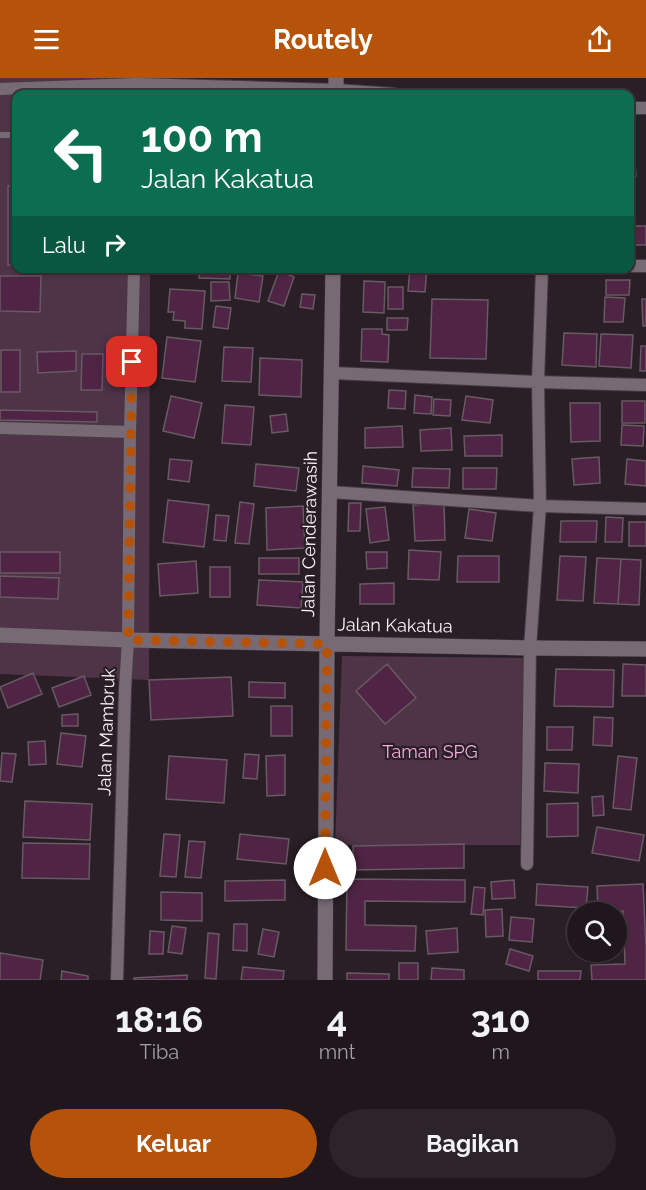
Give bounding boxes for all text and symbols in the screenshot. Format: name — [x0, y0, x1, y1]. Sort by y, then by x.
icon: menu — [30, 23, 63, 56]
icon: share — [583, 23, 616, 56]
text: Routely — [273, 24, 373, 55]
text: 100 m — [141, 113, 263, 162]
icon: left — [42, 114, 120, 192]
text: Jalan Kakatua — [141, 163, 314, 194]
icon: right — [98, 228, 131, 261]
text: Lalu — [42, 232, 86, 258]
pin — [106, 336, 157, 387]
icon: arrive — [115, 345, 148, 378]
street label: Jalan Cenderawasih — [297, 451, 321, 617]
street label: Jalan Kakatua — [337, 613, 453, 637]
street label: Jalan Mambruk — [93, 667, 119, 796]
park label: Taman SPG — [382, 741, 478, 762]
position arrow — [293, 836, 357, 900]
map controls — [567, 902, 627, 962]
button: search — [567, 902, 627, 962]
text: 18:16 — [115, 998, 203, 1040]
text: 4 — [327, 998, 347, 1040]
text: 310 — [471, 998, 531, 1040]
text: Tiba — [139, 1040, 179, 1064]
text: mnt — [319, 1040, 355, 1064]
text: m — [491, 1040, 510, 1064]
button: Keluar — [30, 1109, 317, 1178]
button: Bagikan — [329, 1109, 616, 1178]

